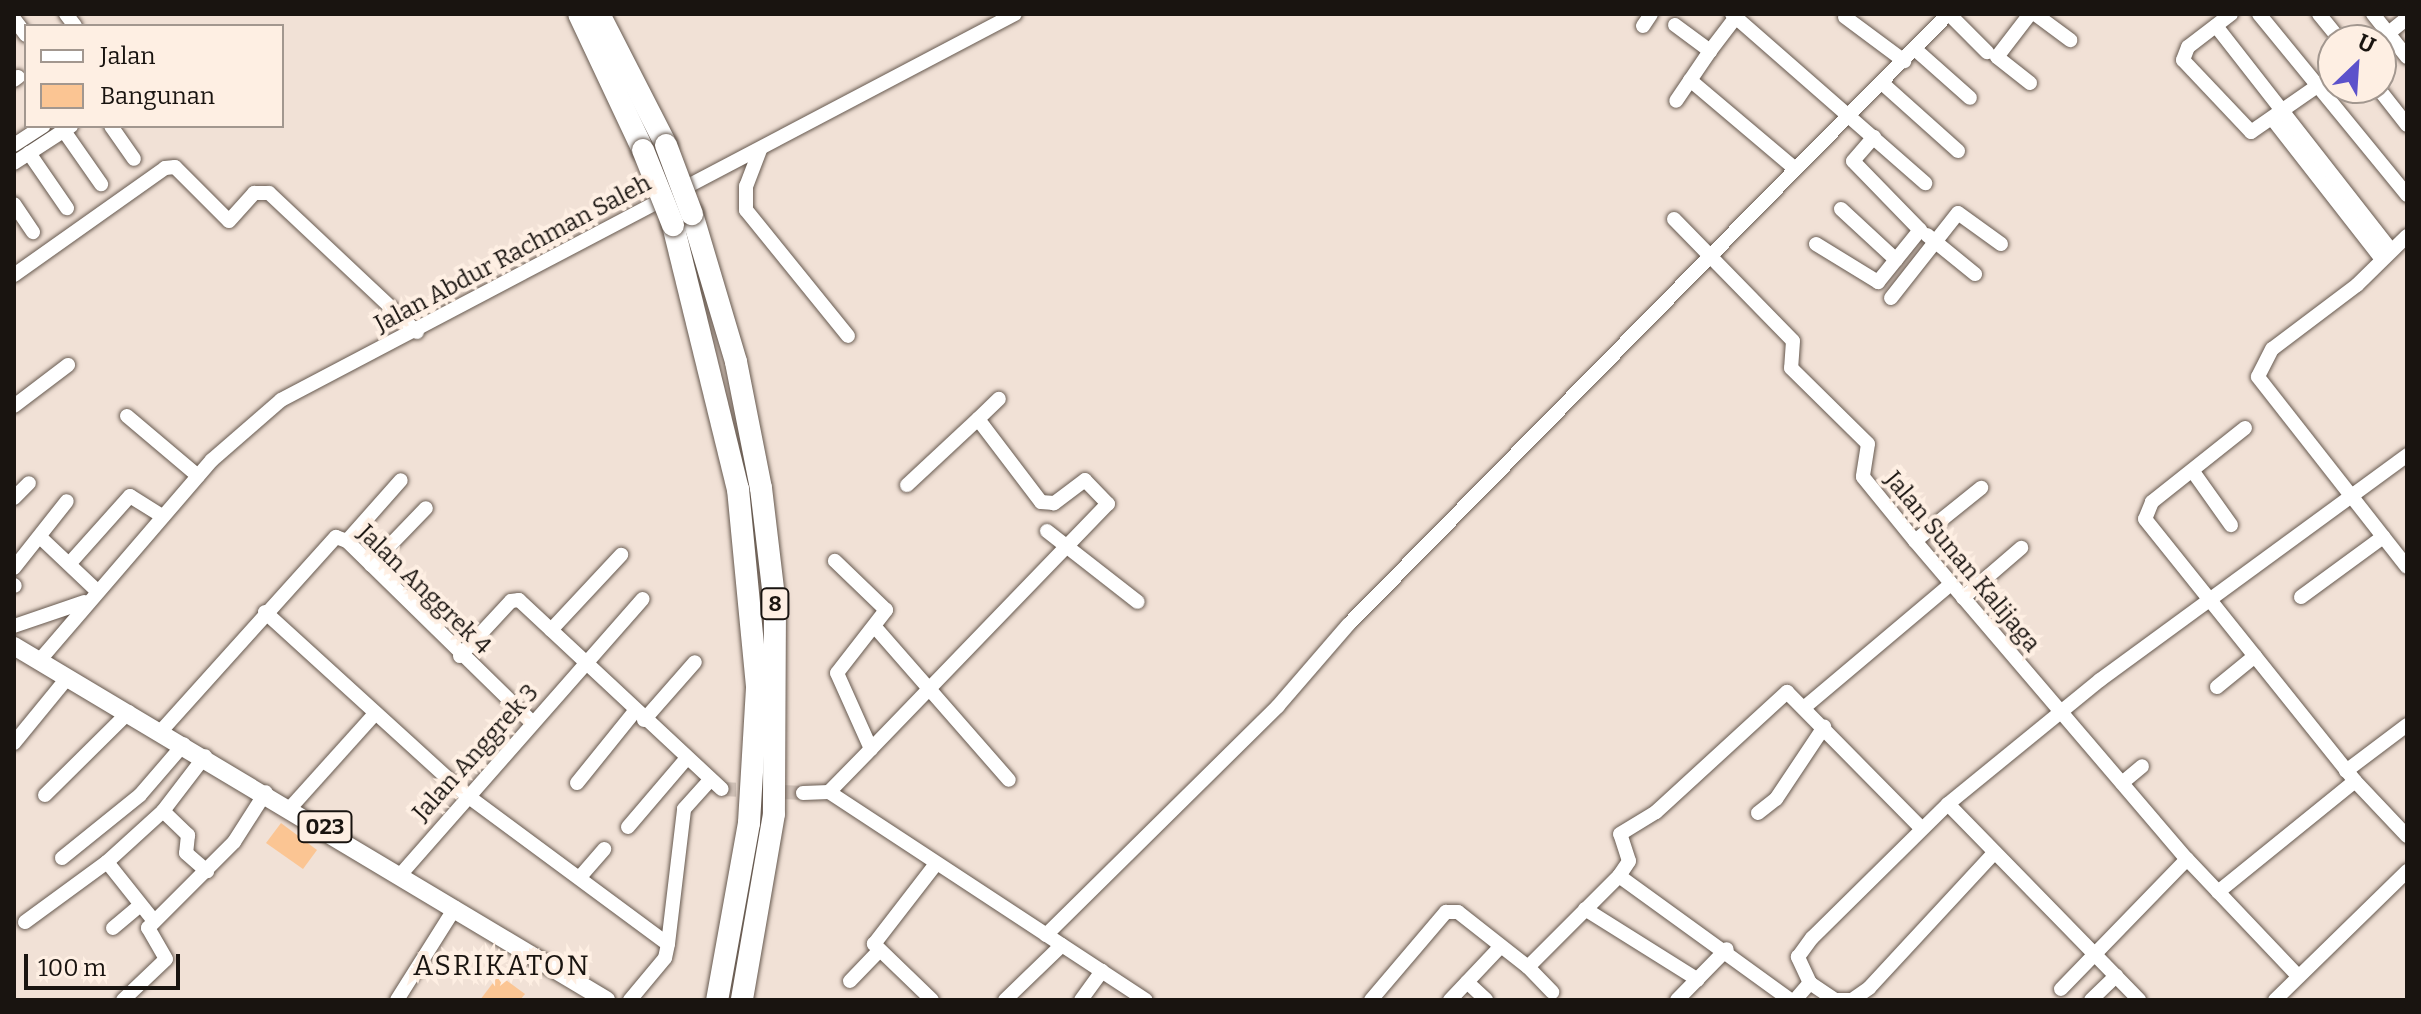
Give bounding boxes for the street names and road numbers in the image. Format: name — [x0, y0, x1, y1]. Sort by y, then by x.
street label: Jalan Abdur Rachman Saleh — [370, 169, 656, 339]
street label: Jalan Sunan Kalijaga — [1878, 466, 2046, 658]
street label: Jalan Anggrek 4 — [351, 519, 497, 661]
road number: 8 — [759, 586, 791, 622]
street label: Jalan Anggrek 3 — [407, 679, 545, 827]
road number: 023 — [297, 809, 353, 845]

